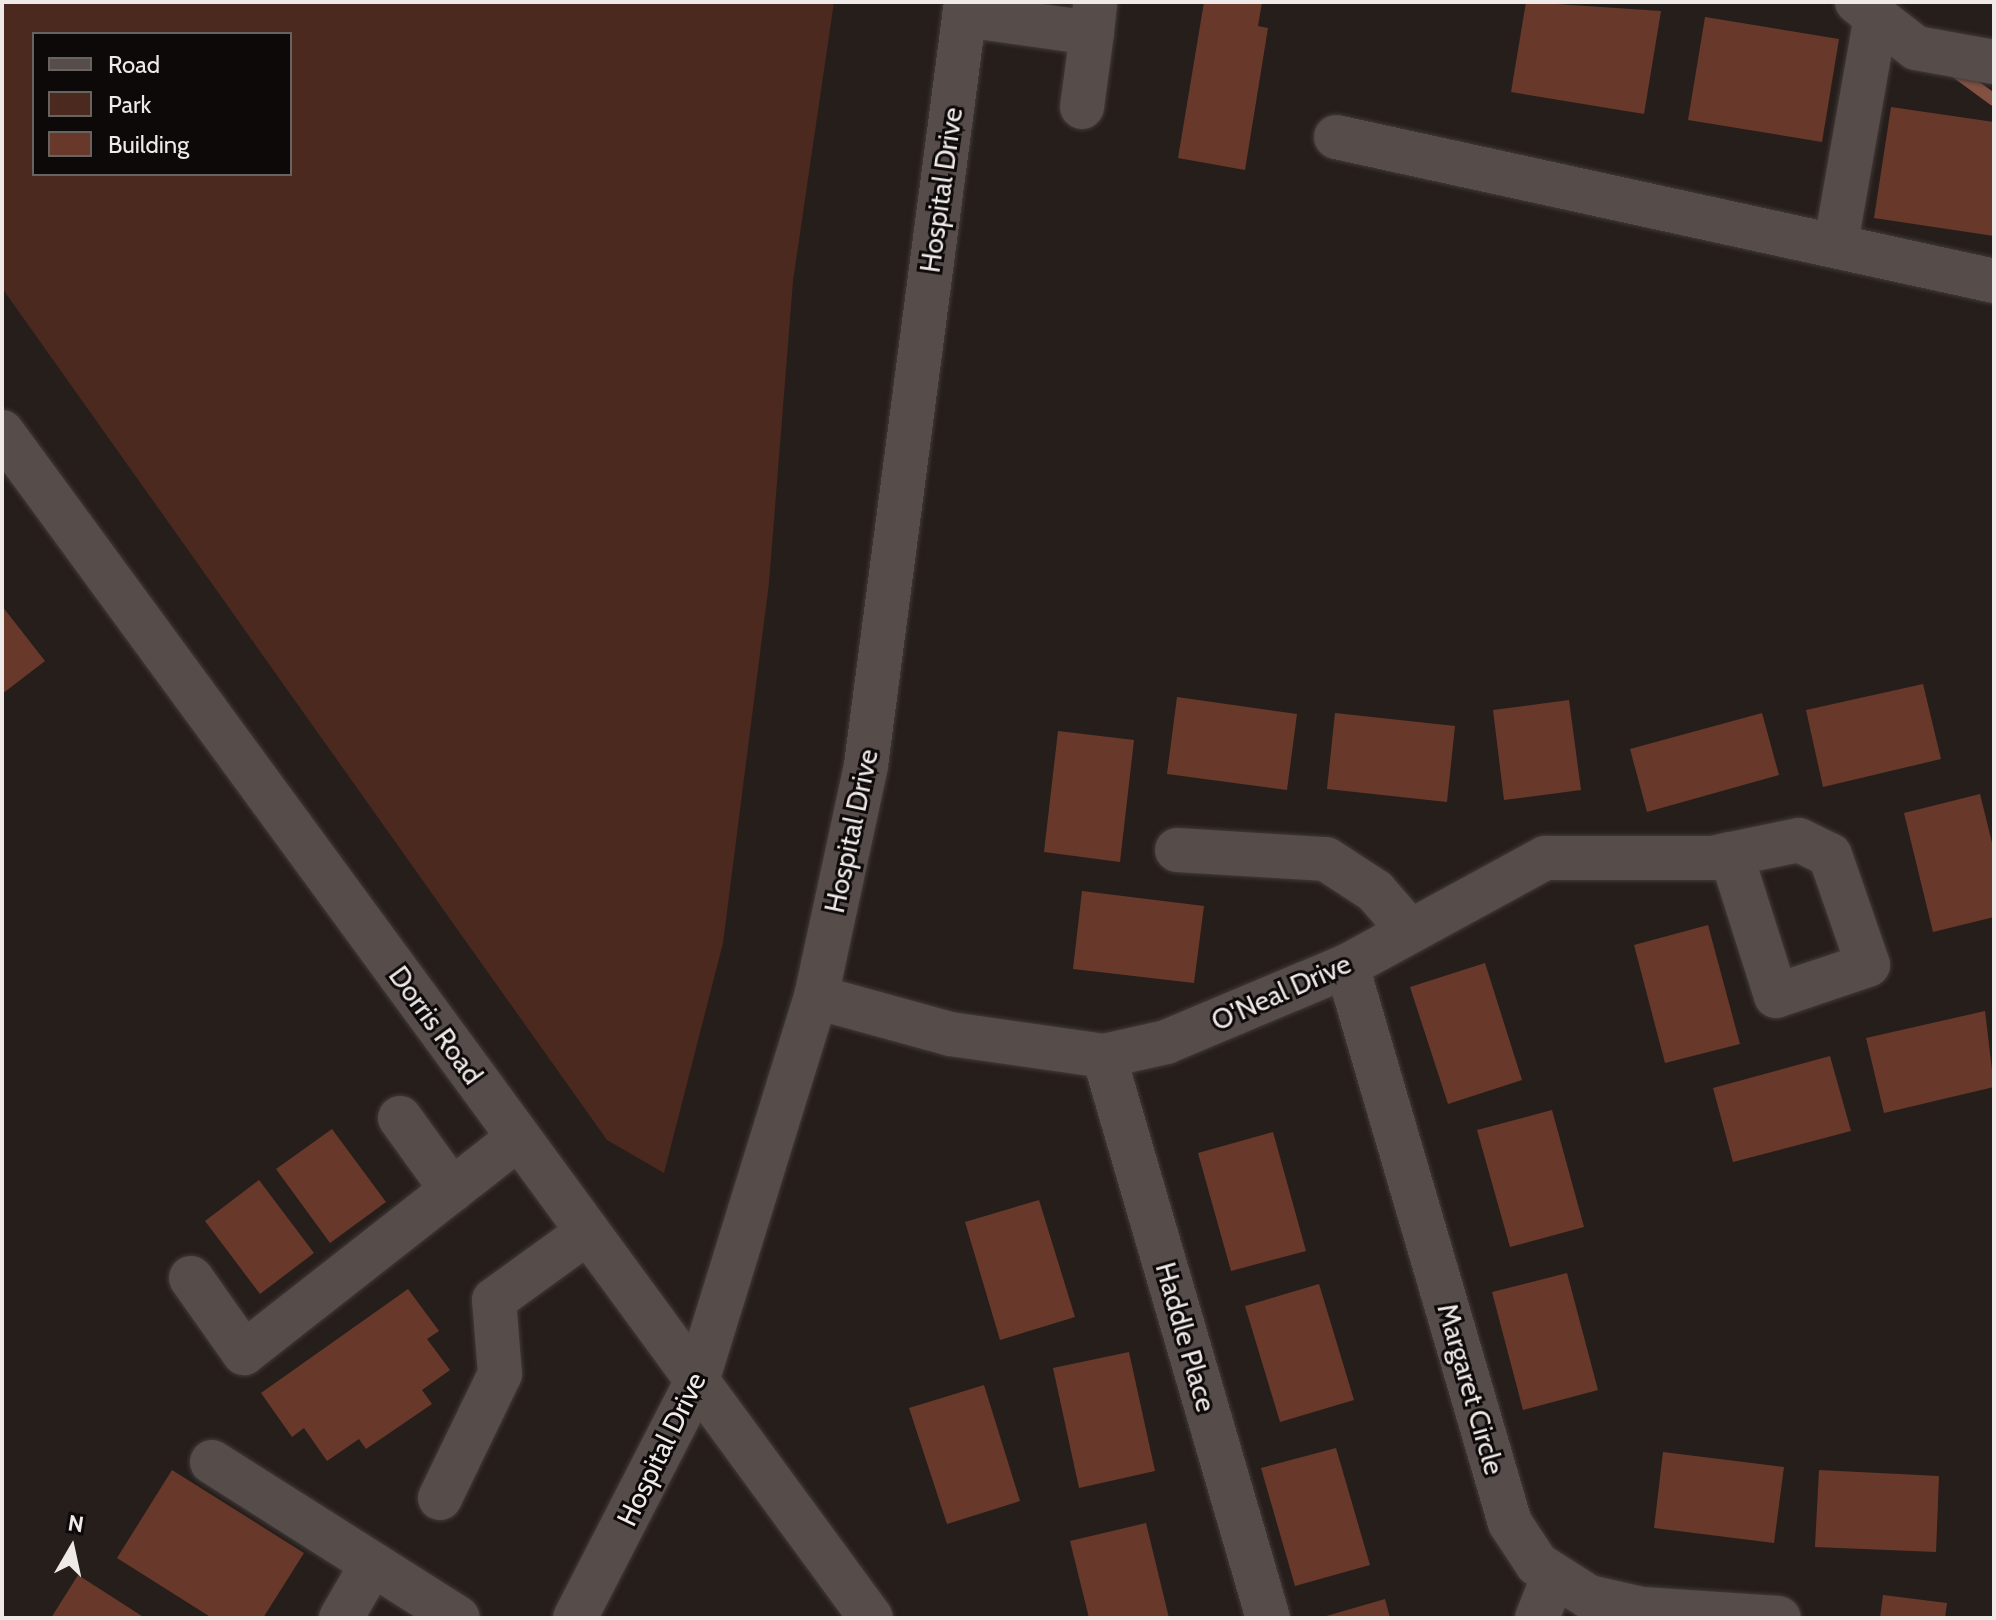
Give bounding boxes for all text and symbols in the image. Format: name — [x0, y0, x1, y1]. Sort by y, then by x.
legend — [32, 32, 292, 176]
text: Road — [108, 50, 160, 79]
text: Park — [108, 90, 151, 119]
street label: Hospital Drive — [913, 105, 969, 275]
text: Building — [108, 130, 189, 159]
street label: Hospital Drive — [817, 746, 885, 916]
street label: O'Neal Drive — [1206, 946, 1356, 1038]
street label: Dorris Road — [382, 959, 490, 1091]
street label: Haddle Place — [1149, 1258, 1223, 1416]
street label: Margaret Circle — [1431, 1299, 1511, 1479]
street label: Hospital Drive — [609, 1367, 713, 1531]
north arrow — [32, 1508, 112, 1588]
text: N — [66, 1509, 86, 1538]

